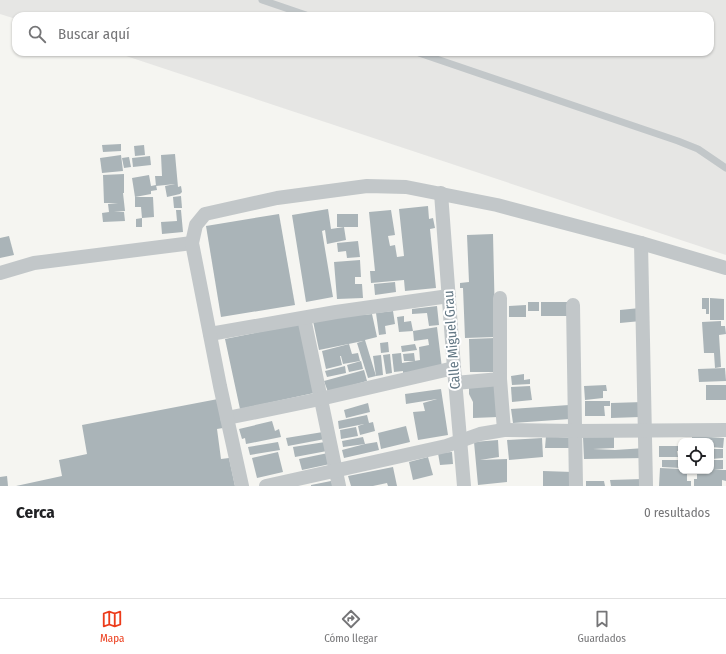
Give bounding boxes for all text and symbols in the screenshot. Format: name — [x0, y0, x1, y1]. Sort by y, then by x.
search box — [12, 12, 714, 56]
icon: search — [26, 23, 48, 45]
text: Buscar aquí — [58, 25, 130, 43]
street label: Calle Miguel Grau — [440, 290, 464, 390]
map controls — [678, 438, 714, 474]
button: locate — [678, 438, 714, 474]
text: Cerca — [16, 502, 55, 523]
text: 0 resultados — [644, 505, 710, 520]
tab: Mapa — [100, 608, 124, 645]
tab: Cómo llegar — [324, 608, 378, 645]
tab: Guardados — [577, 608, 626, 645]

